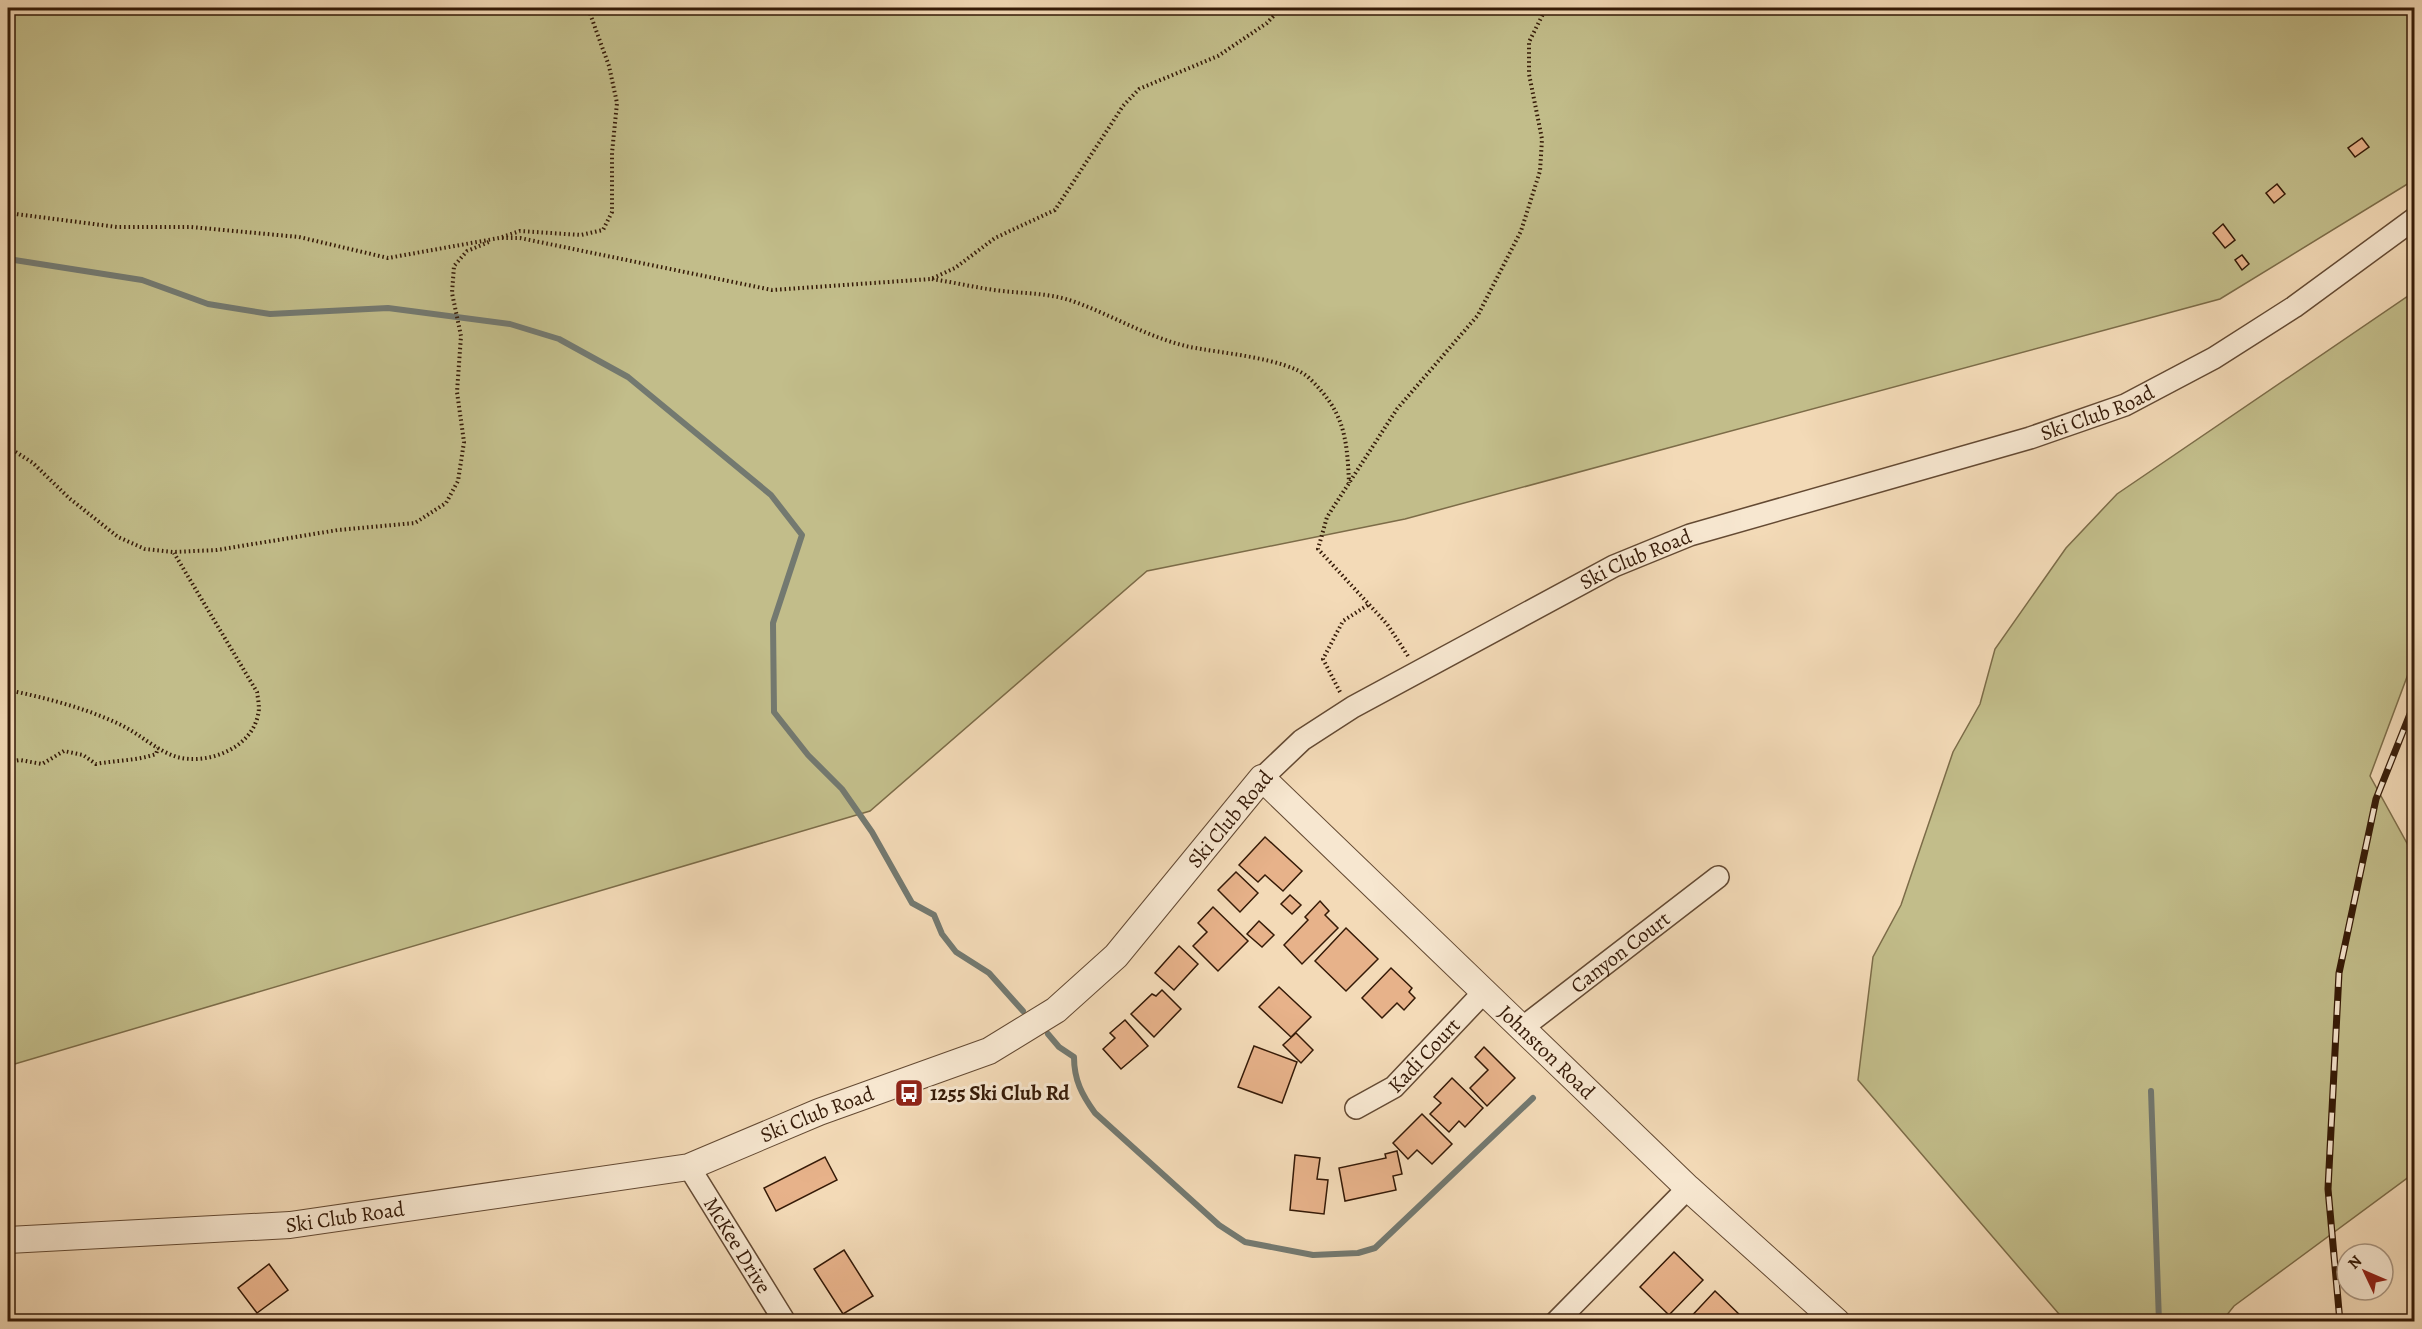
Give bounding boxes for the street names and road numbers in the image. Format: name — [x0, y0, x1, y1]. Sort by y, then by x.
street label: Ski Club Road — [2037, 378, 2160, 447]
street label: Ski Club Road — [1574, 522, 1696, 596]
street label: Ski Club Road — [1181, 764, 1280, 874]
street label: Canyon Court — [1565, 905, 1676, 1000]
street label: Johnston Road — [1492, 999, 1602, 1106]
street label: Kadi Court — [1382, 1012, 1466, 1099]
street label: Ski Club Road — [756, 1079, 878, 1149]
street label: McKee Drive — [697, 1192, 778, 1299]
street label: Ski Club Road — [284, 1194, 407, 1239]

